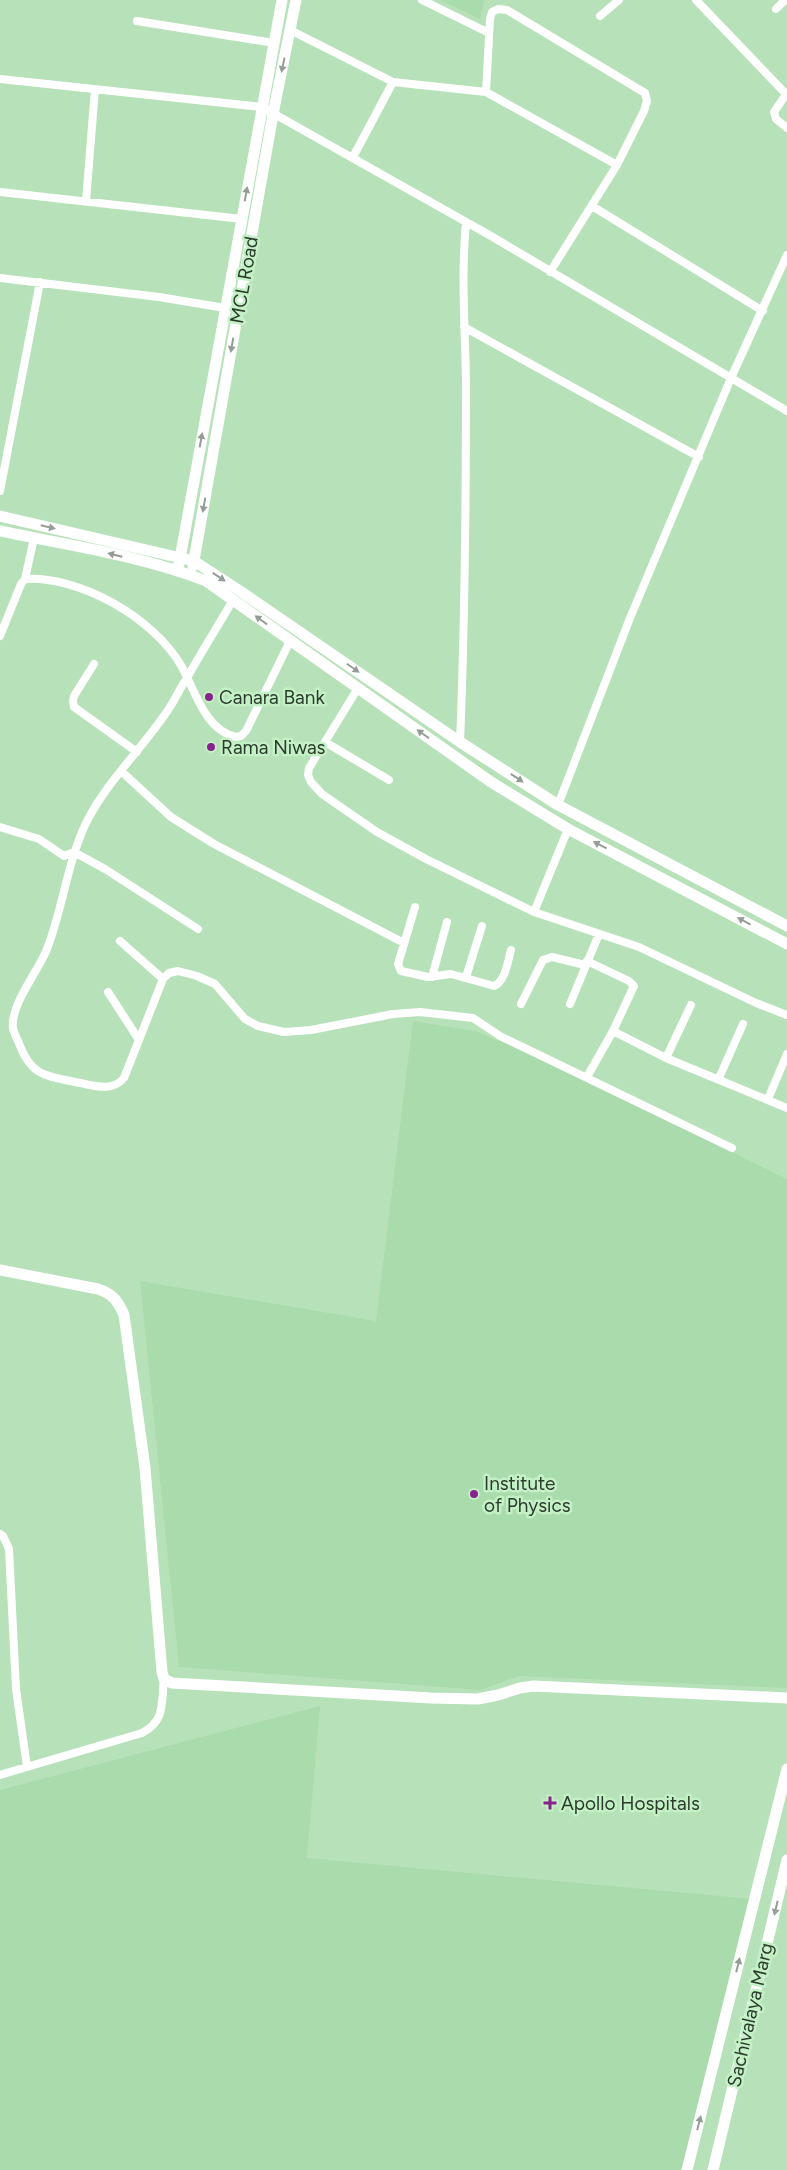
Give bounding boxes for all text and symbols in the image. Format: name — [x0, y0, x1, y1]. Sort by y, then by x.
one-way arrow — [279, 57, 287, 72]
one-way arrow — [243, 185, 251, 201]
street label: MCL Road — [225, 235, 263, 325]
one-way arrow — [228, 338, 236, 354]
one-way arrow — [198, 431, 206, 447]
one-way arrow — [199, 498, 207, 514]
one-way arrow — [40, 523, 55, 531]
one-way arrow — [108, 551, 123, 559]
one-way arrow — [212, 572, 226, 582]
one-way arrow — [255, 616, 268, 626]
one-way arrow — [347, 663, 360, 673]
place label: Canara Bank — [219, 686, 325, 709]
marker: Canara Bank — [203, 691, 215, 703]
one-way arrow — [416, 729, 430, 739]
place label: Rama Niwas — [221, 736, 326, 759]
marker: Rama Niwas — [205, 741, 217, 753]
one-way arrow — [510, 774, 524, 783]
one-way arrow — [593, 841, 607, 849]
one-way arrow — [737, 917, 751, 925]
place label: Institute of Physics — [484, 1472, 571, 1517]
marker: Institute of Physics — [468, 1488, 480, 1500]
place label: Apollo Hospitals — [561, 1792, 700, 1815]
marker: Apollo Hospitals — [543, 1796, 557, 1810]
one-way arrow — [772, 1900, 780, 1915]
street label: Sachivalaya Marg — [722, 1941, 778, 2089]
one-way arrow — [734, 1957, 742, 1972]
one-way arrow — [695, 2115, 703, 2130]

